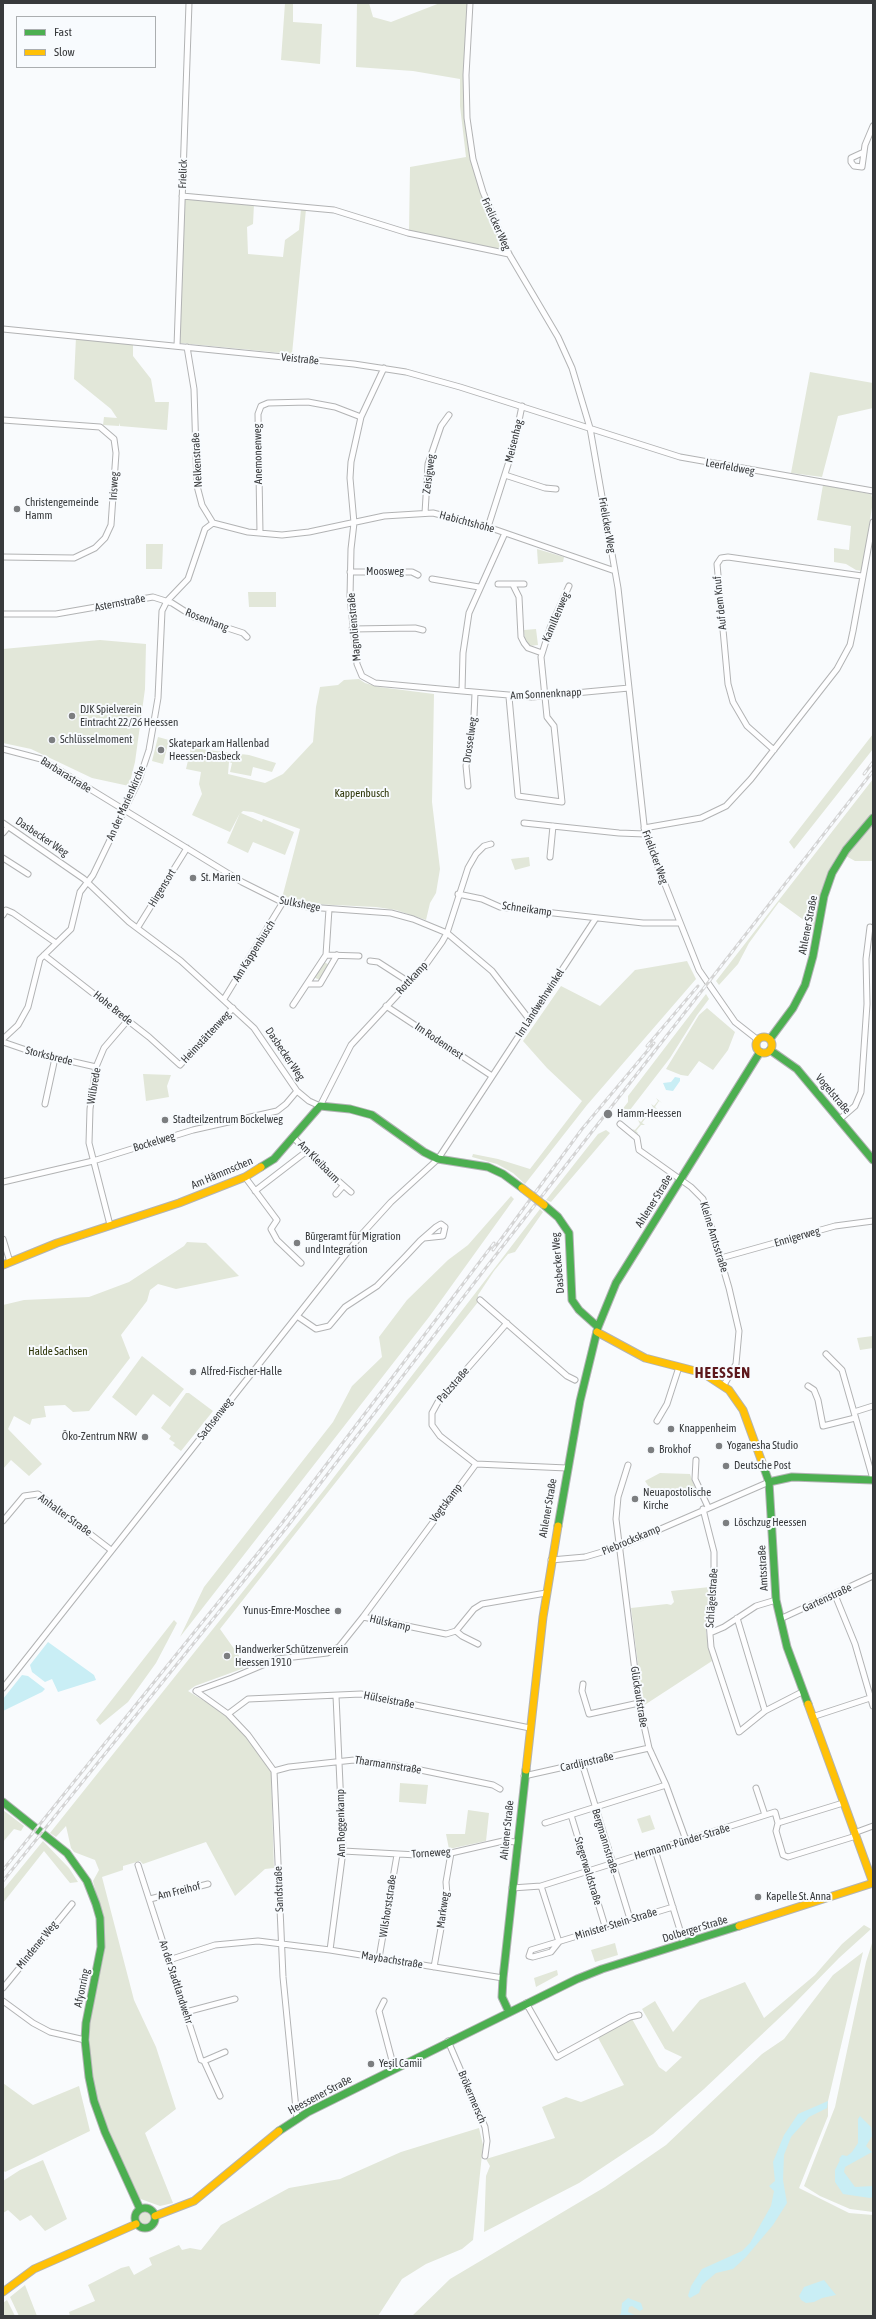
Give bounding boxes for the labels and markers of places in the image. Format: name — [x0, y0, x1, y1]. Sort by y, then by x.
place label: Christengemeinde Hamm — [25, 496, 99, 522]
marker: Christengemeinde Hamm — [12, 504, 22, 514]
place label: DJK Spielverein Eintracht 22/26 Heessen — [80, 703, 178, 729]
marker: DJK Spielverein Eintracht 22/26 Heessen — [67, 711, 77, 721]
place label: Schlüsselmoment — [60, 733, 132, 747]
marker: Schlüsselmoment — [47, 735, 57, 745]
place label: Skatepark am Hallenbad Heessen-Dasbeck — [169, 737, 269, 763]
marker: Skatepark am Hallenbad Heessen-Dasbeck — [156, 745, 166, 755]
place label: St. Marien — [201, 871, 241, 885]
marker: St. Marien — [188, 873, 198, 883]
place label: Hamm-Heessen — [617, 1107, 682, 1121]
marker: Hamm-Heessen — [602, 1108, 614, 1120]
place label: Stadteilzentrum Bockelweg — [173, 1113, 283, 1127]
marker: Stadteilzentrum Bockelweg — [160, 1115, 170, 1125]
place label: Bürgeramt für Migration und Integration — [305, 1230, 401, 1256]
marker: Bürgeramt für Migration und Integration — [292, 1238, 302, 1248]
place label: Alfred-Fischer-Halle — [201, 1365, 282, 1379]
marker: Alfred-Fischer-Halle — [188, 1367, 198, 1377]
place label: Knappenheim — [679, 1422, 736, 1436]
marker: Knappenheim — [666, 1424, 676, 1434]
place label: Öko-Zentrum NRW — [62, 1430, 137, 1444]
marker: Öko-Zentrum NRW — [140, 1432, 150, 1442]
place label: Yoganesha Studio — [727, 1439, 798, 1453]
marker: Yoganesha Studio — [714, 1441, 724, 1451]
place label: Brokhof — [659, 1443, 691, 1457]
marker: Brokhof — [646, 1445, 656, 1455]
place label: Deutsche Post — [734, 1459, 791, 1473]
marker: Deutsche Post — [721, 1461, 731, 1471]
place label: Neuapostolische Kirche — [643, 1486, 711, 1512]
marker: Neuapostolische Kirche — [630, 1494, 640, 1504]
place label: Löschzug Heessen — [734, 1516, 807, 1530]
marker: Löschzug Heessen — [721, 1518, 731, 1528]
place label: Yunus-Emre-Moschee — [243, 1604, 330, 1618]
marker: Yunus-Emre-Moschee — [333, 1606, 343, 1616]
place label: Handwerker Schützenverein Heessen 1910 — [235, 1643, 348, 1669]
marker: Handwerker Schützenverein Heessen 1910 — [222, 1651, 232, 1661]
place label: Kapelle St. Anna — [766, 1890, 831, 1904]
marker: Kapelle St. Anna — [753, 1892, 763, 1902]
place label: Yeşil Camii — [379, 2057, 422, 2071]
marker: Yeşil Camii — [366, 2059, 376, 2069]

